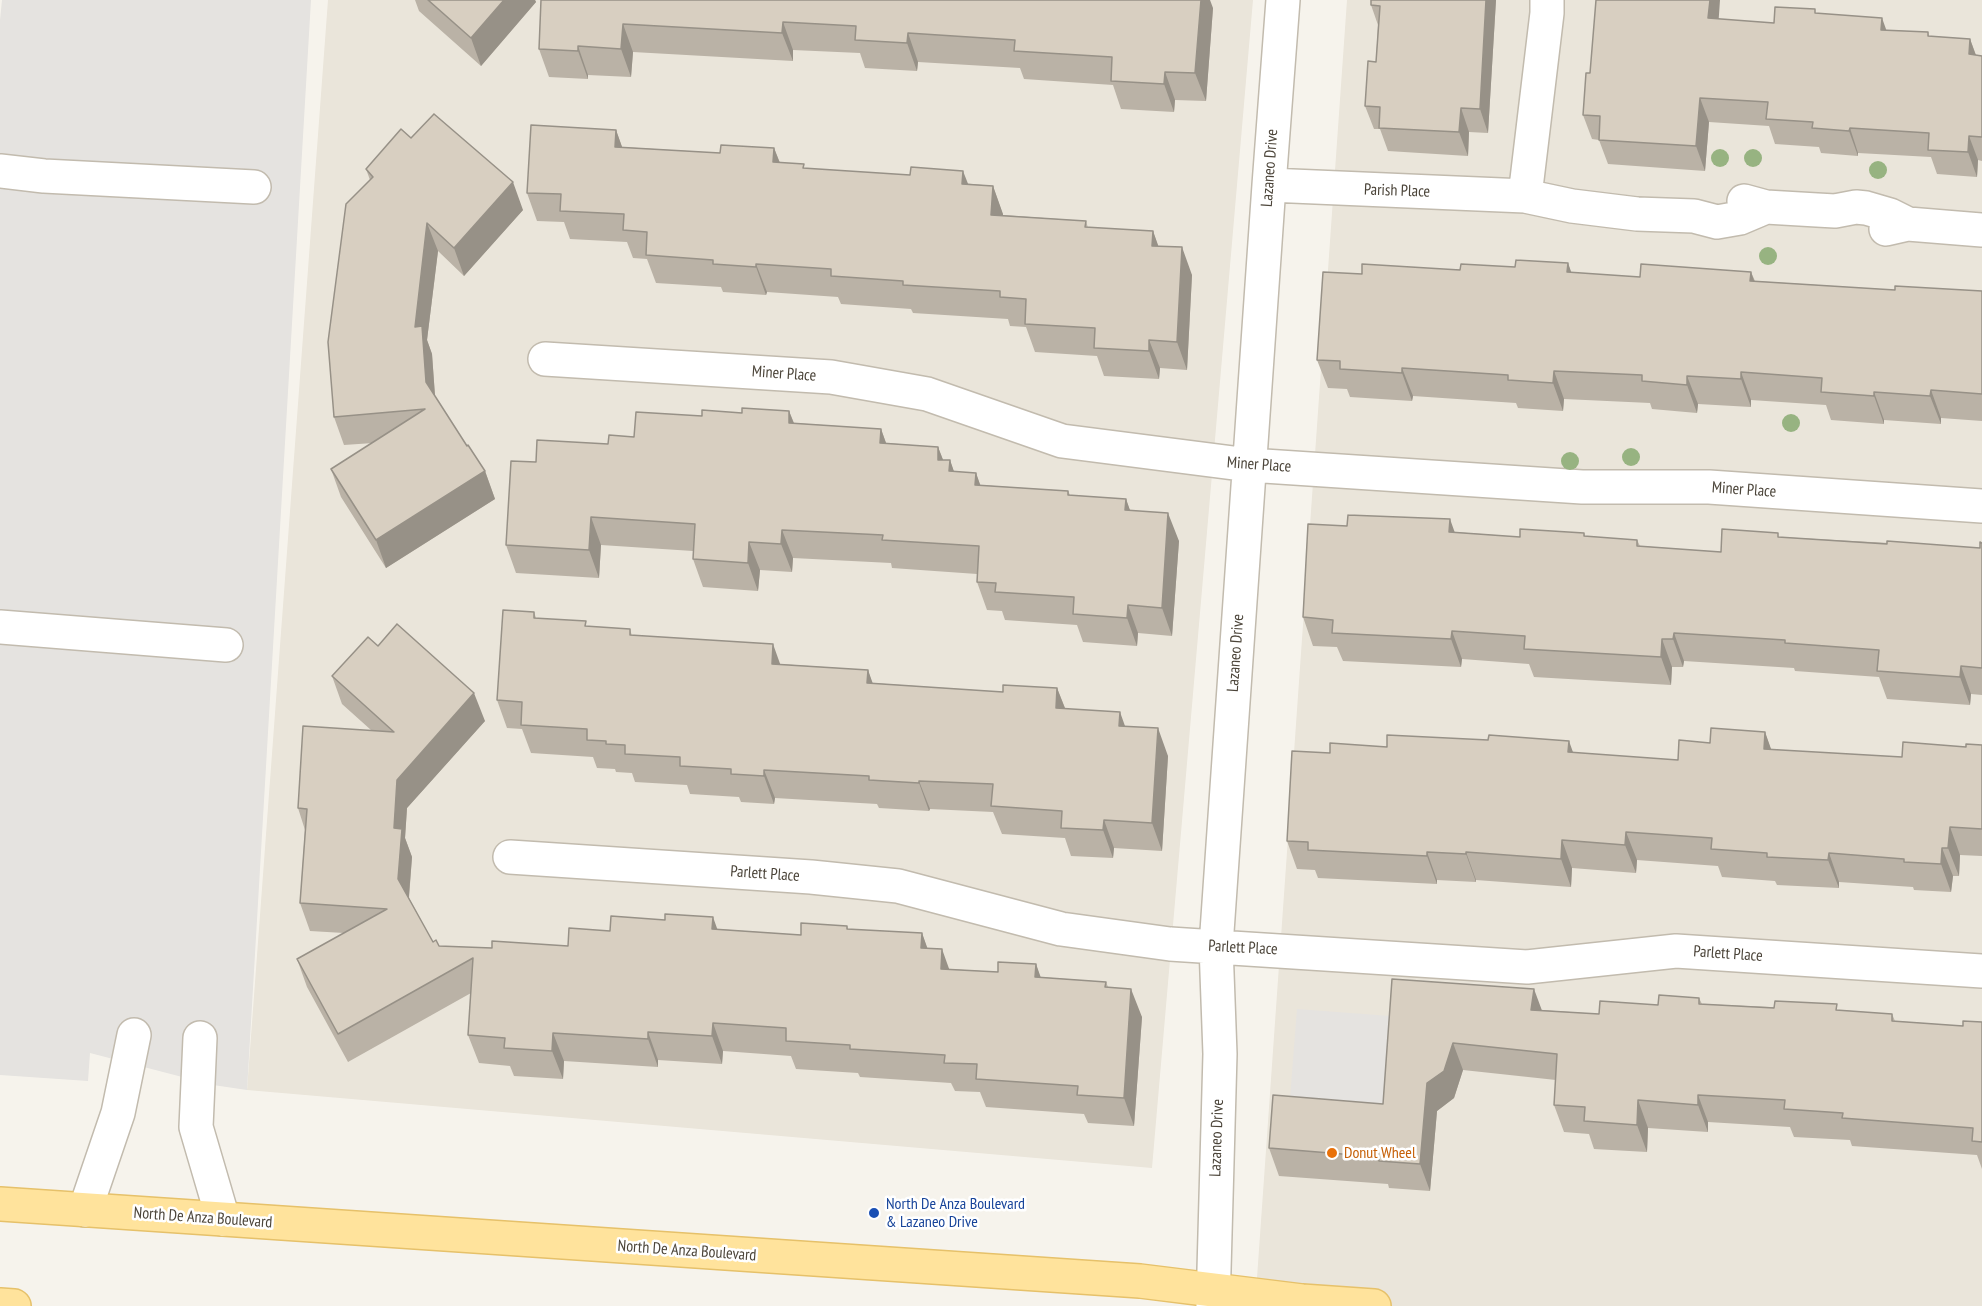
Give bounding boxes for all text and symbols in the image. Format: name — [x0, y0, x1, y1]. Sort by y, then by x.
street label: Lazaneo Drive — [1258, 128, 1282, 208]
street label: Parish Place — [1364, 180, 1430, 202]
street label: Miner Place — [751, 362, 817, 386]
street label: Miner Place — [1226, 453, 1292, 477]
street label: Miner Place — [1711, 478, 1777, 502]
street label: Lazaneo Drive — [1224, 613, 1248, 693]
street label: Parlett Place — [730, 862, 800, 886]
street label: Parlett Place — [1208, 937, 1278, 959]
street label: Parlett Place — [1693, 942, 1763, 966]
street label: Lazaneo Drive — [1206, 1099, 1228, 1177]
place label: Donut Wheel — [1344, 1143, 1416, 1163]
marker: Donut Wheel — [1325, 1146, 1339, 1160]
place label: North De Anza Boulevard & Lazaneo Drive — [886, 1194, 1025, 1232]
street label: North De Anza Boulevard — [133, 1204, 273, 1232]
marker: North De Anza Boulevard & Lazaneo Drive — [867, 1206, 881, 1220]
street label: North De Anza Boulevard — [617, 1237, 757, 1265]

